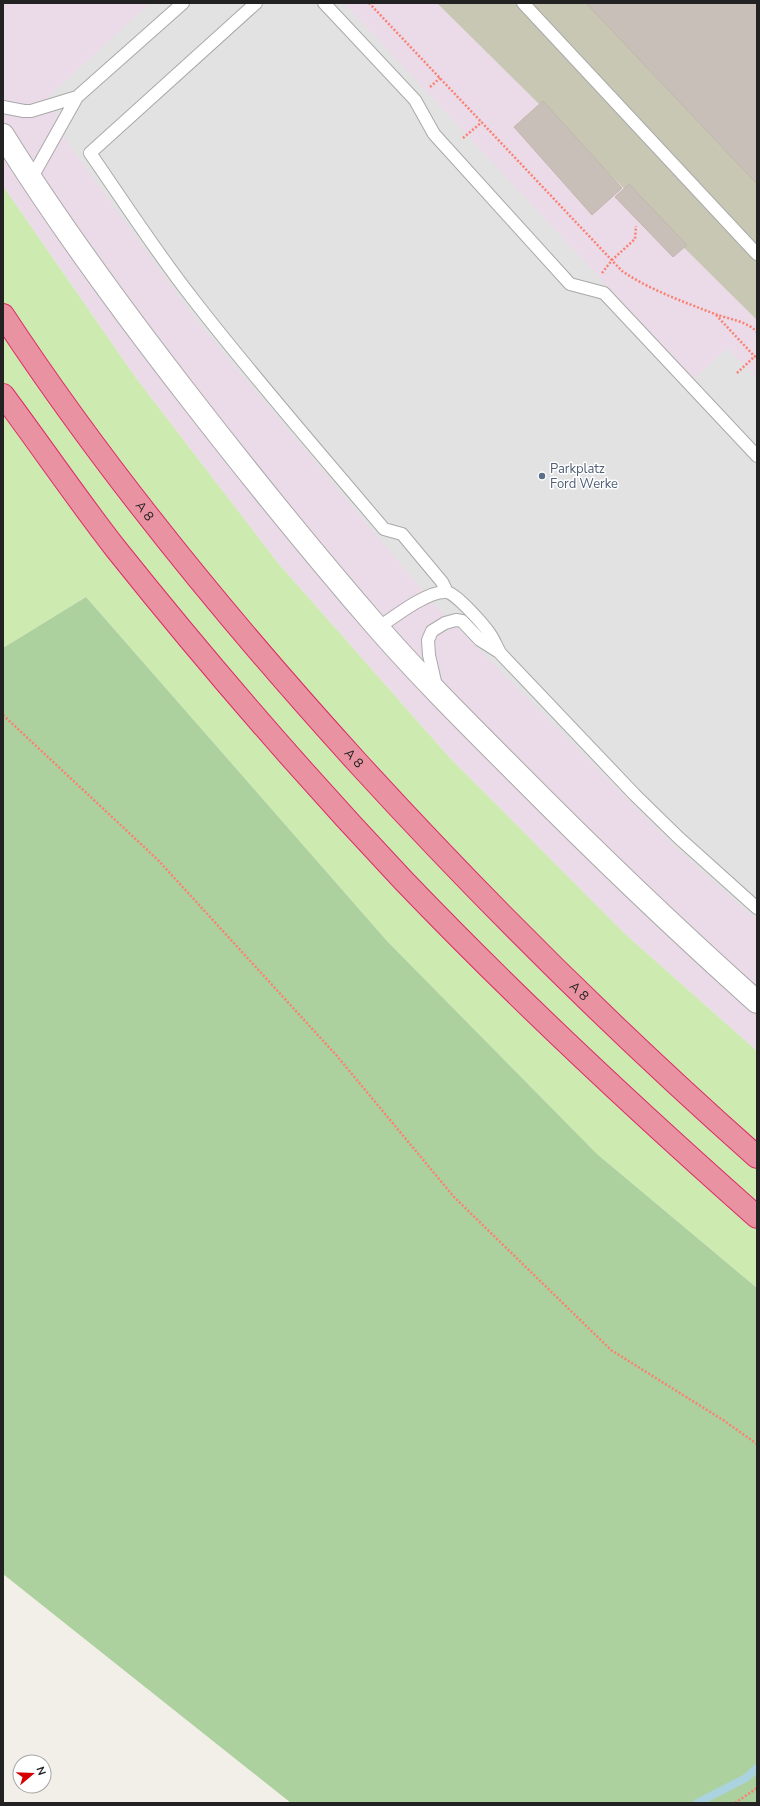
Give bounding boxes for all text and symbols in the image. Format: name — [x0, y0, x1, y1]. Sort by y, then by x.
place label: Parkplatz Ford Werke — [550, 460, 618, 493]
marker: Parkplatz Ford Werke — [537, 471, 547, 481]
street label: A 8 — [131, 498, 158, 525]
street label: A 8 — [340, 745, 367, 772]
street label: A 8 — [565, 978, 593, 1005]
north arrow — [12, 1754, 52, 1794]
text: N — [33, 1765, 49, 1777]

